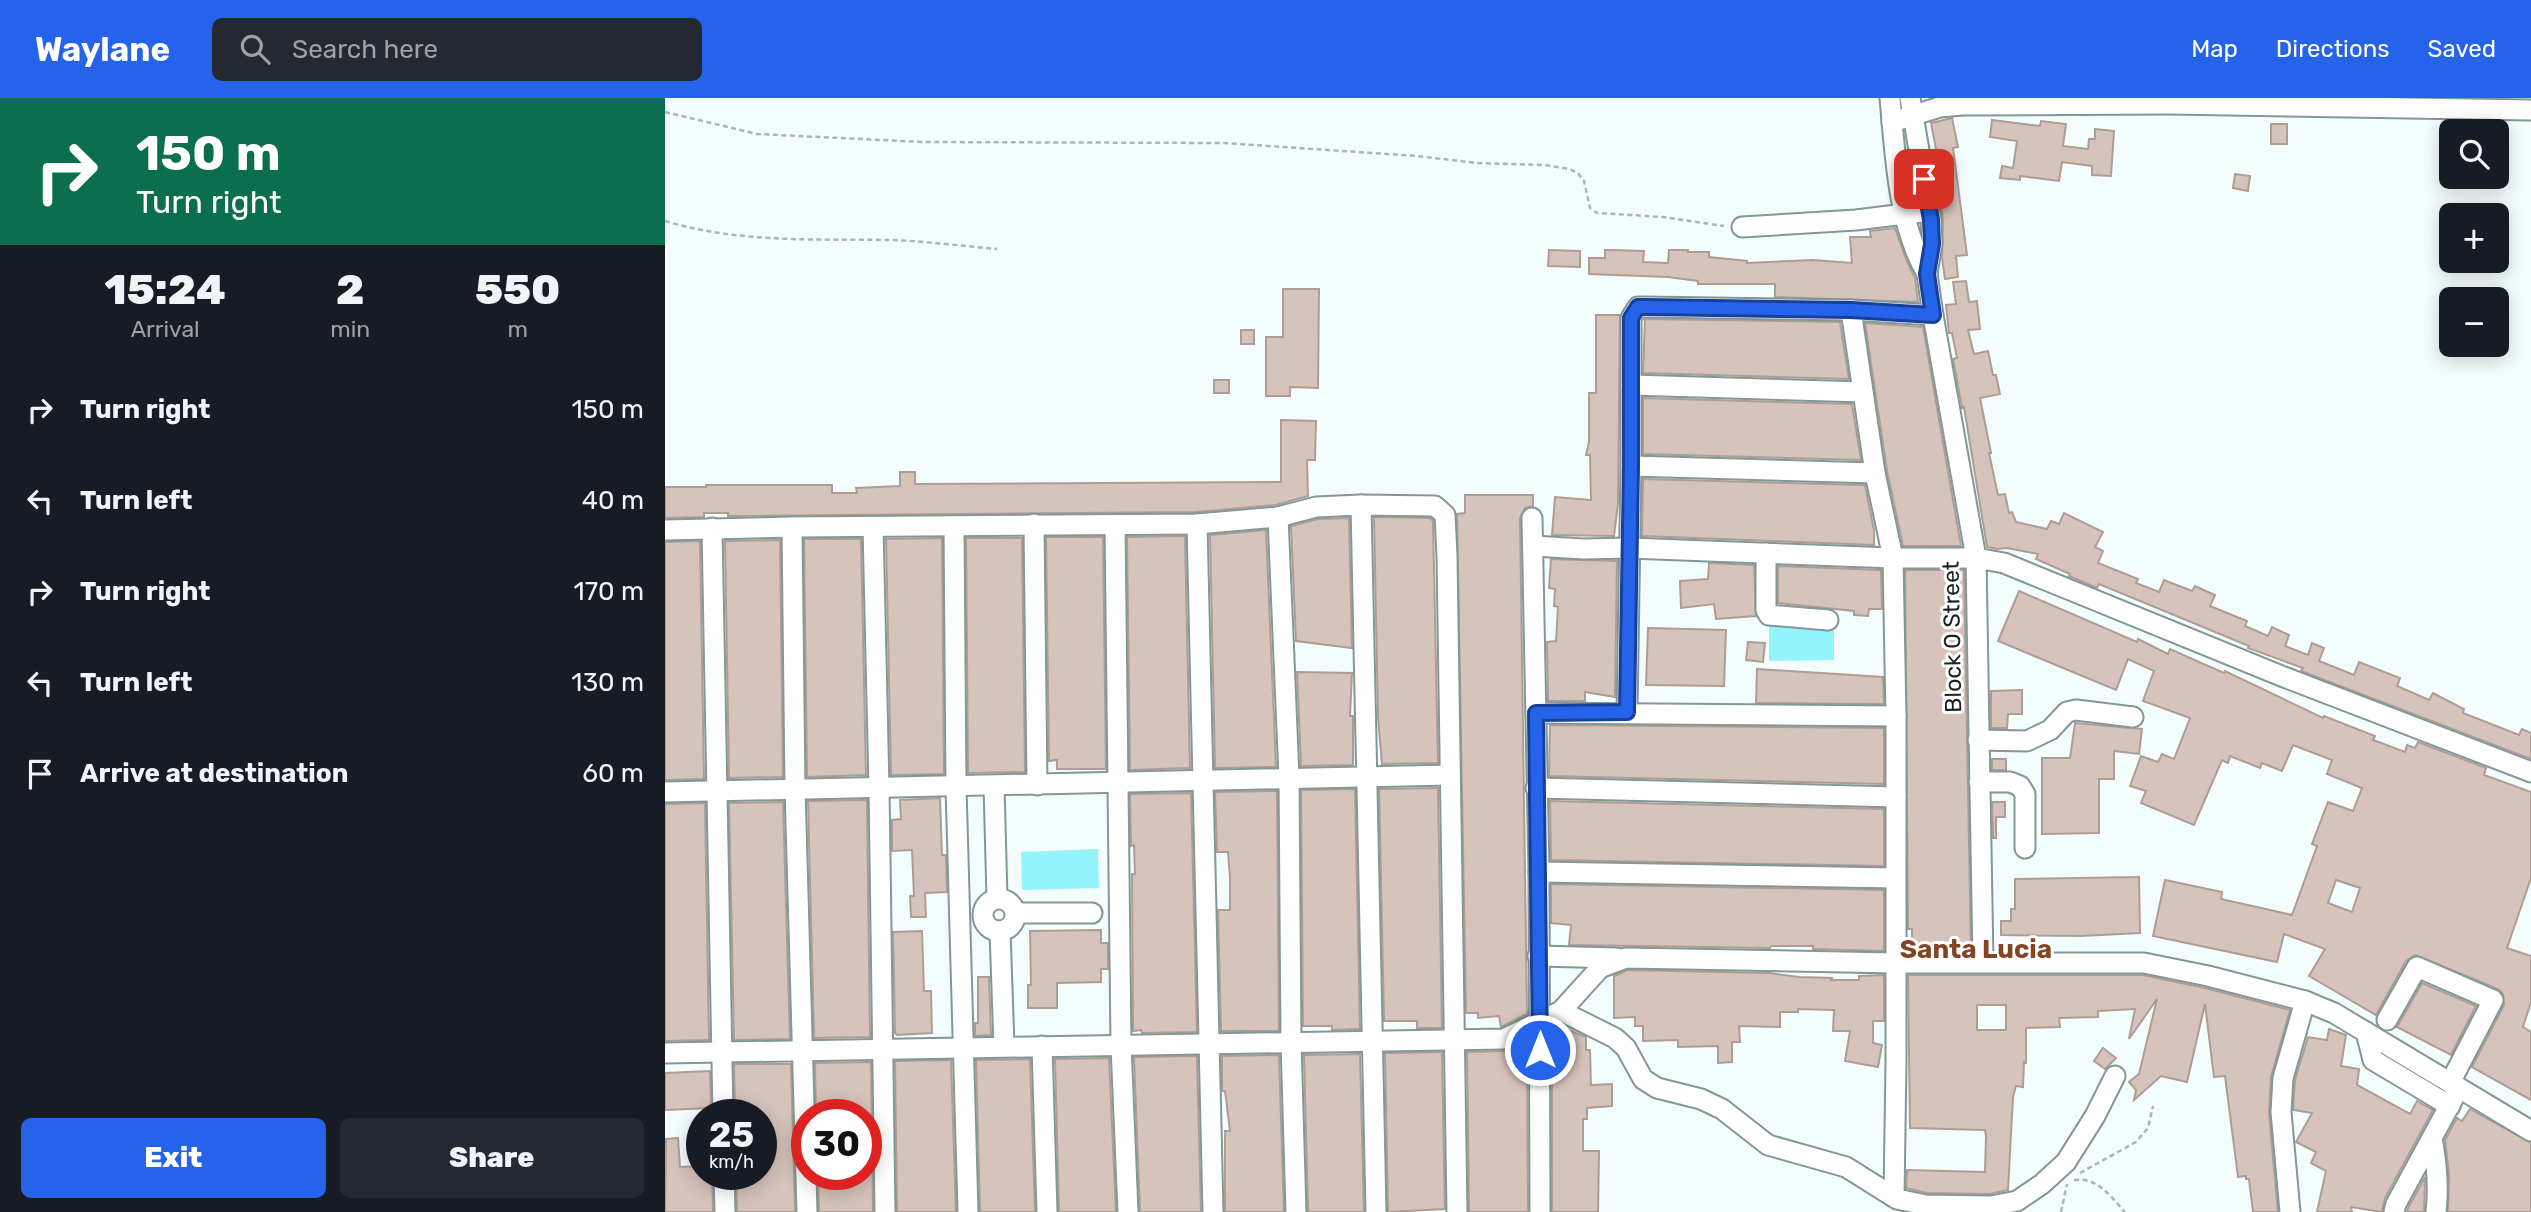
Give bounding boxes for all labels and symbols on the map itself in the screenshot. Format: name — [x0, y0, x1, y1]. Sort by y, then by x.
pin — [1894, 149, 1954, 209]
street label: Block O Street — [1937, 561, 1967, 713]
district label: Santa Lucia — [1900, 934, 2052, 965]
position arrow — [1503, 1013, 1577, 1087]
speed limit sign: 30 — [791, 1099, 882, 1190]

